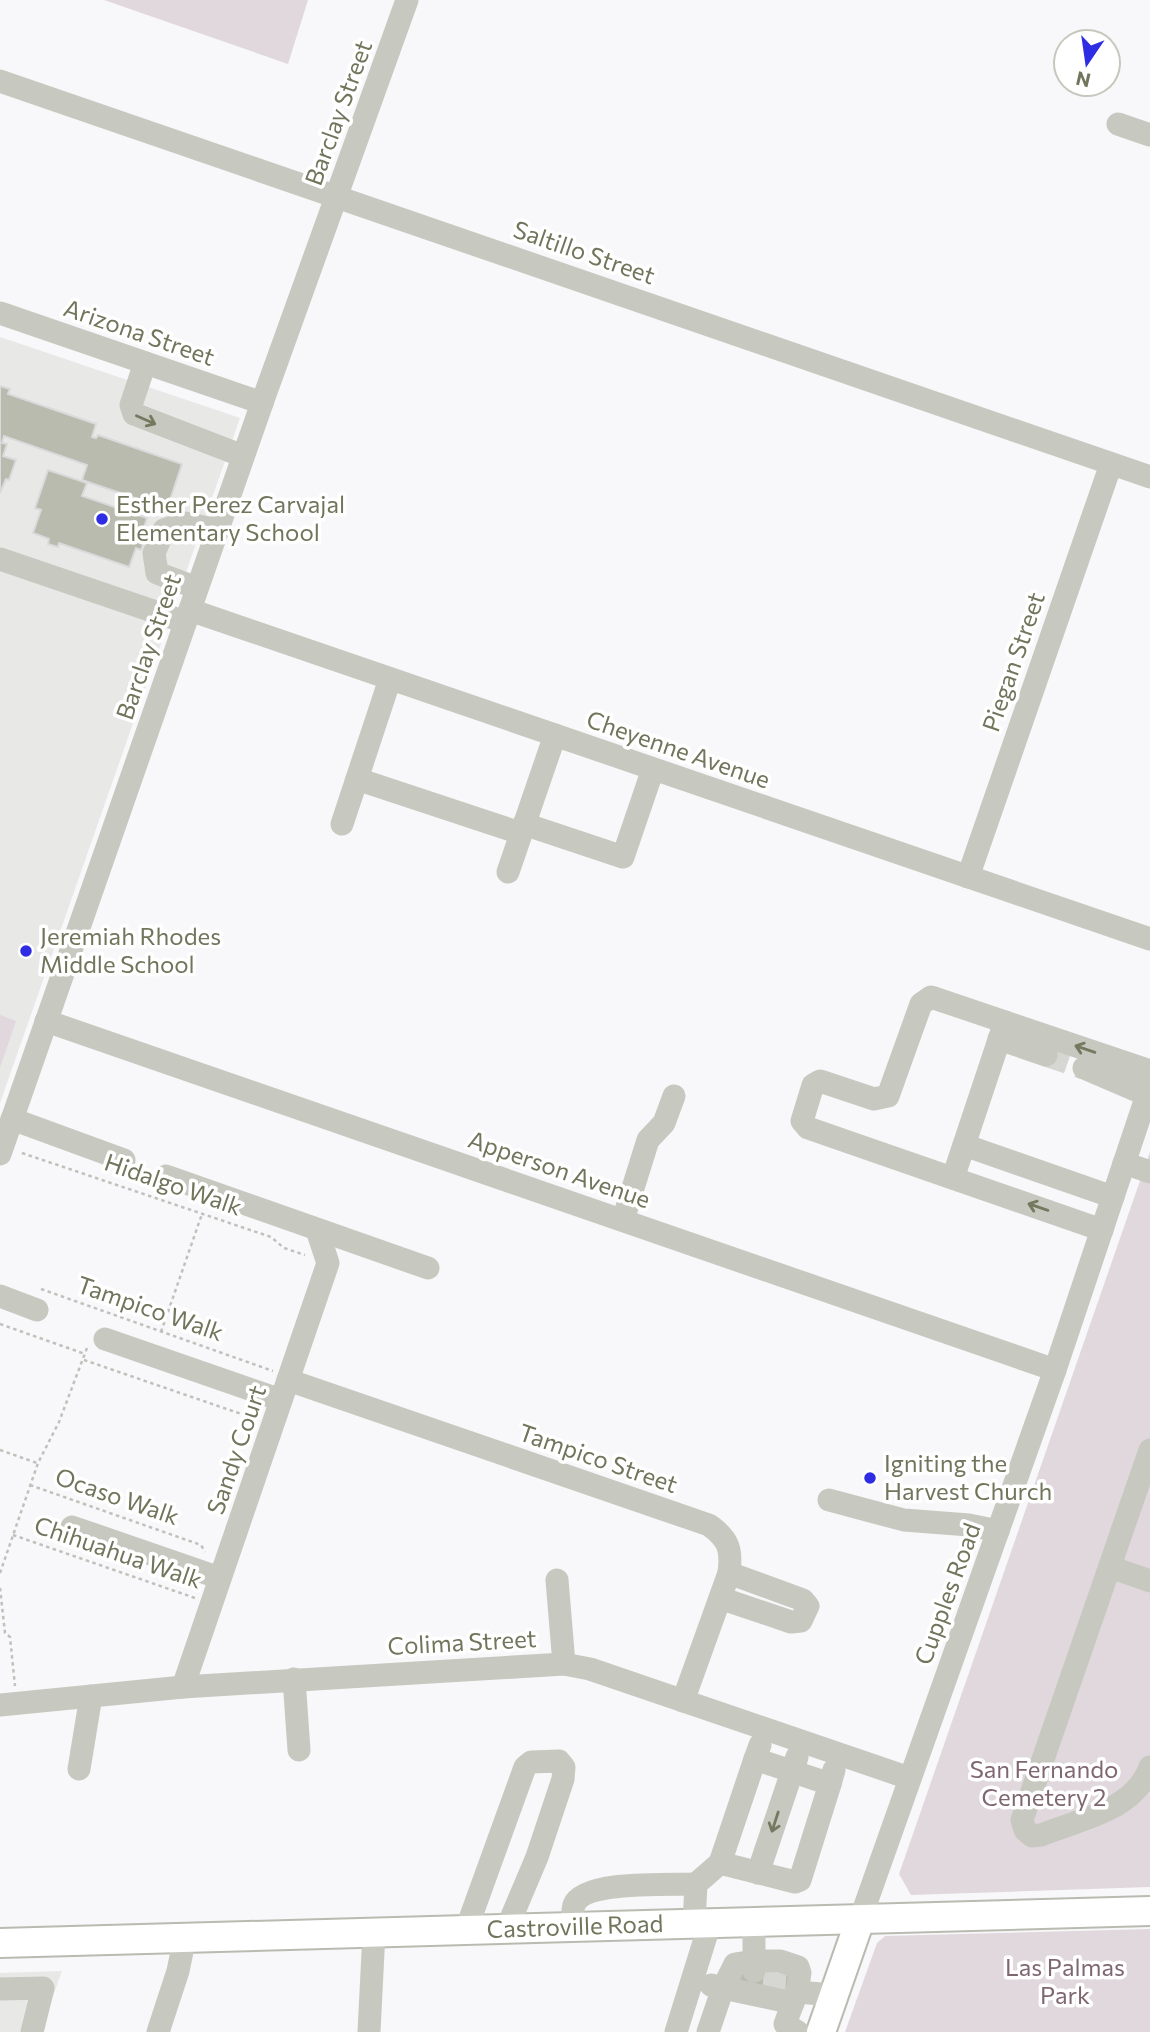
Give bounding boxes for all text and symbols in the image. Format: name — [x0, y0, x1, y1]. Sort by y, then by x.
north arrow — [1052, 28, 1122, 98]
street label: Barclay Street — [298, 36, 377, 189]
text: N — [1074, 67, 1093, 93]
street label: Saltillo Street — [510, 214, 659, 289]
street label: Arizona Street — [60, 292, 219, 371]
one-way arrow — [135, 414, 157, 427]
place label: Esther Perez Carvajal Elementary School — [116, 489, 345, 546]
marker: Esther Perez Carvajal Elementary School — [94, 511, 110, 527]
street label: Barclay Street — [109, 570, 186, 723]
street label: Piegan Street — [975, 588, 1050, 735]
street label: Cheyenne Avenue — [583, 704, 774, 794]
place label: Jeremiah Rhodes Middle School — [40, 921, 221, 978]
marker: Jeremiah Rhodes Middle School — [18, 943, 34, 959]
one-way arrow — [1075, 1042, 1097, 1054]
street label: Apperson Avenue — [465, 1124, 654, 1213]
street label: Hidalgo Walk — [101, 1147, 246, 1221]
one-way arrow — [1027, 1200, 1049, 1212]
street label: Tampico Walk — [74, 1269, 227, 1346]
street label: Sandy Court — [200, 1381, 271, 1518]
street label: Tampico Street — [515, 1417, 682, 1498]
place label: Igniting the Harvest Church — [884, 1448, 1052, 1505]
street label: Ocaso Walk — [52, 1461, 183, 1530]
marker: Igniting the Harvest Church — [862, 1470, 878, 1486]
street label: Chihuahua Walk — [31, 1509, 206, 1594]
street label: Cupples Road — [908, 1519, 986, 1668]
street label: Colima Street — [387, 1623, 537, 1660]
park label: San Fernando Cemetery 2 — [970, 1754, 1118, 1811]
one-way arrow — [768, 1811, 781, 1833]
street label: Castroville Road — [486, 1908, 664, 1943]
park label: Las Palmas Park — [1005, 1952, 1125, 2009]

